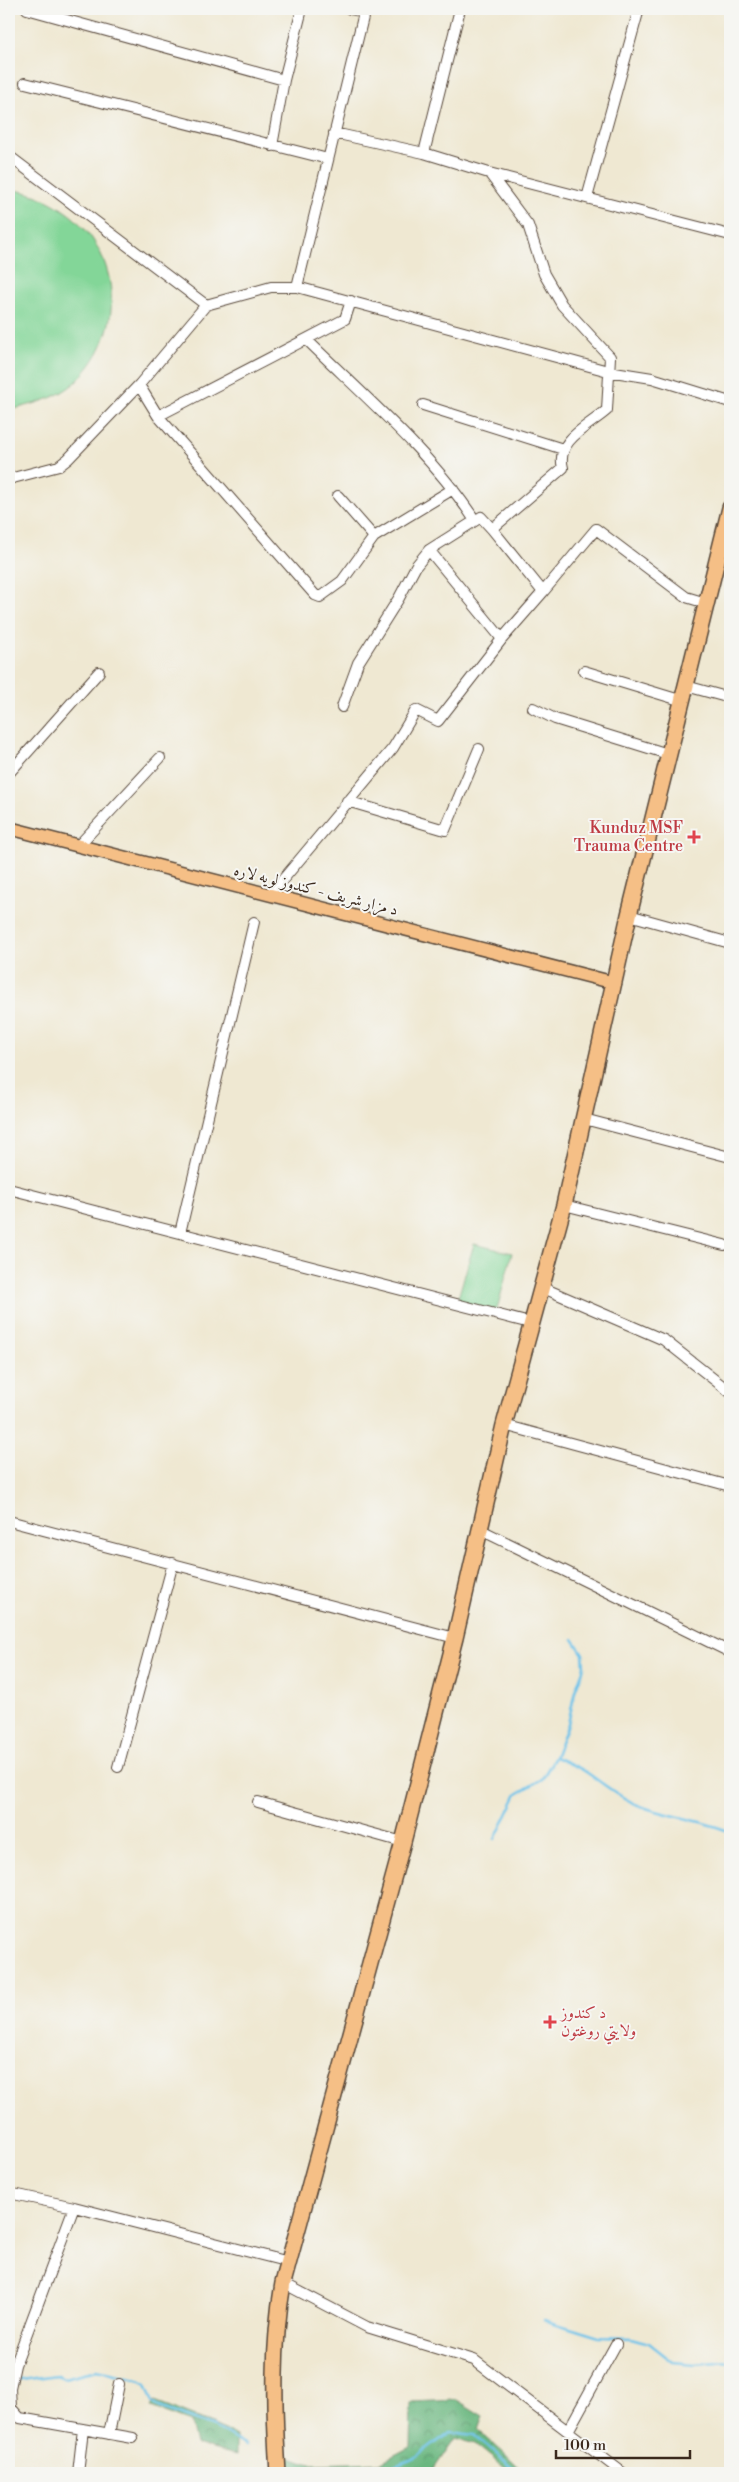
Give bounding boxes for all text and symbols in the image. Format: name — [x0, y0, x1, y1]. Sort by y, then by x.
place label: Kunduz MSF Trauma Centre — [574, 818, 683, 856]
marker: Kunduz MSF Trauma Centre — [687, 830, 701, 844]
street label: د مزار شریف - کندوز لویه لاره — [232, 860, 400, 921]
place label: د کندوز ولایتي روغتون — [559, 2003, 636, 2045]
marker: د کندوز ولایتي روغتون — [543, 2015, 557, 2029]
scale bar — [556, 2427, 690, 2459]
text: 100 m — [564, 2436, 606, 2455]

